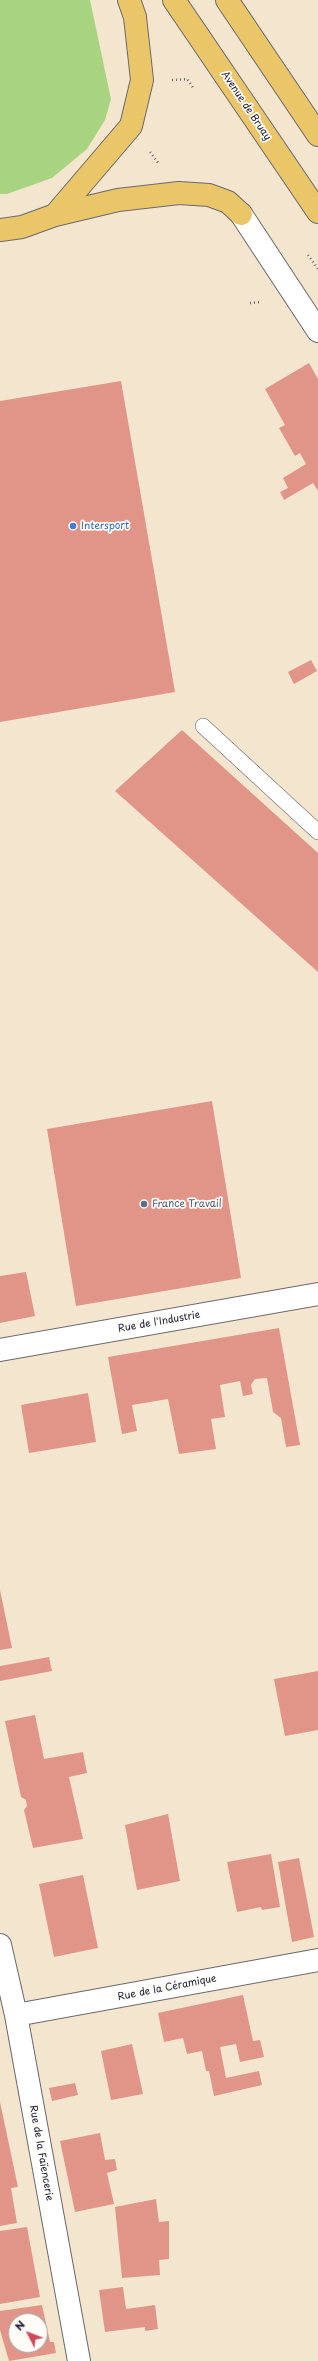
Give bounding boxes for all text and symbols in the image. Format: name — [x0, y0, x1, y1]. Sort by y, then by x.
street label: Avenue de Bruay — [218, 69, 274, 143]
place label: Intersport — [81, 520, 129, 532]
marker: Intersport — [68, 521, 78, 531]
place label: France Travail — [152, 1198, 222, 1210]
marker: France Travail — [139, 1199, 149, 1209]
street label: Rue de l'Industrie — [117, 1309, 201, 1335]
street label: Rue de la Céramique — [117, 1973, 217, 2003]
street label: Rue de la Faïencerie — [27, 2104, 55, 2202]
north arrow — [8, 2313, 48, 2353]
text: N — [10, 2316, 29, 2334]

